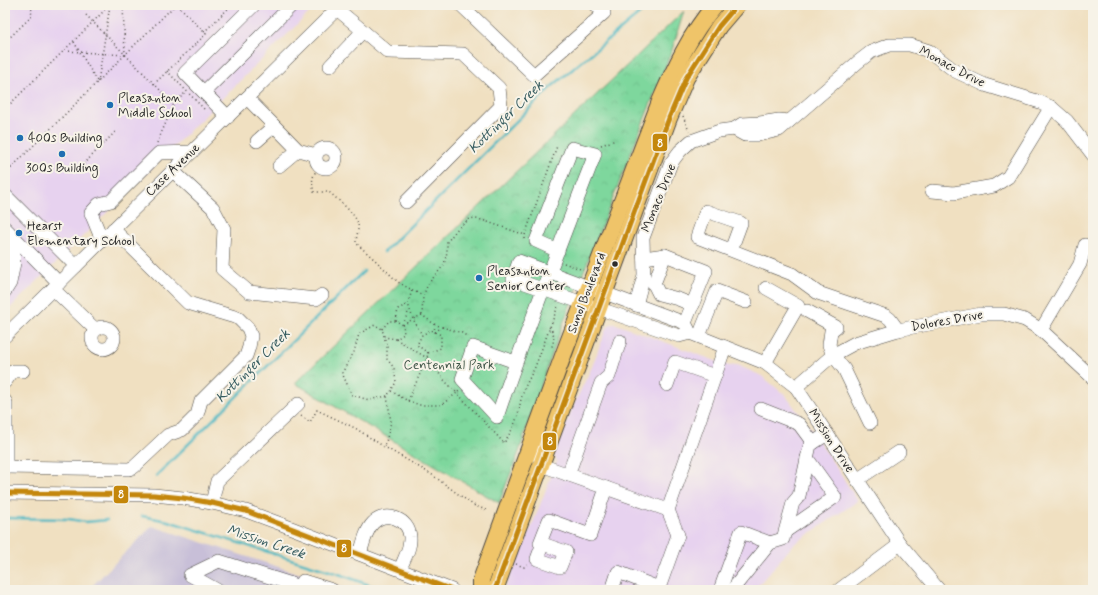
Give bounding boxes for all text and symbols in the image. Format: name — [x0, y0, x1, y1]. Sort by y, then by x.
street label: Monaco Drive — [916, 42, 988, 92]
water label: Kottinger Creek — [465, 77, 549, 159]
place label: Pleasanton Middle School — [118, 90, 192, 122]
marker: Pleasanton Middle School — [105, 100, 115, 110]
place label: 400s Building — [28, 130, 103, 148]
marker: 400s Building — [15, 133, 25, 143]
line badge: 8 — [652, 133, 668, 152]
text: 8 — [657, 137, 663, 151]
street label: Case Avenue — [142, 140, 204, 200]
marker: 300s Building — [57, 149, 67, 159]
place label: 300s Building — [26, 160, 99, 178]
street label: Monaco Drive — [638, 161, 681, 235]
place label: Hearst Elementary School — [27, 218, 135, 250]
marker: Hearst Elementary School — [14, 228, 24, 238]
street label: Sunol Boulevard — [564, 250, 610, 336]
unlabelled marker — [610, 259, 620, 269]
place label: Pleasanton Senior Center — [487, 263, 566, 295]
marker: Pleasanton Senior Center — [474, 273, 484, 283]
street label: Dolores Drive — [910, 306, 985, 336]
water label: Kottinger Creek — [212, 325, 295, 408]
park label: Centennial Park — [404, 357, 495, 374]
street label: Mission Drive — [804, 406, 858, 476]
line badge: 8 — [542, 432, 557, 451]
text: 8 — [547, 435, 553, 449]
line badge: 8 — [113, 485, 129, 504]
text: 8 — [118, 488, 124, 502]
water label: Mission Creek — [225, 521, 308, 563]
line badge: 8 — [336, 539, 352, 558]
text: 8 — [341, 542, 347, 556]

